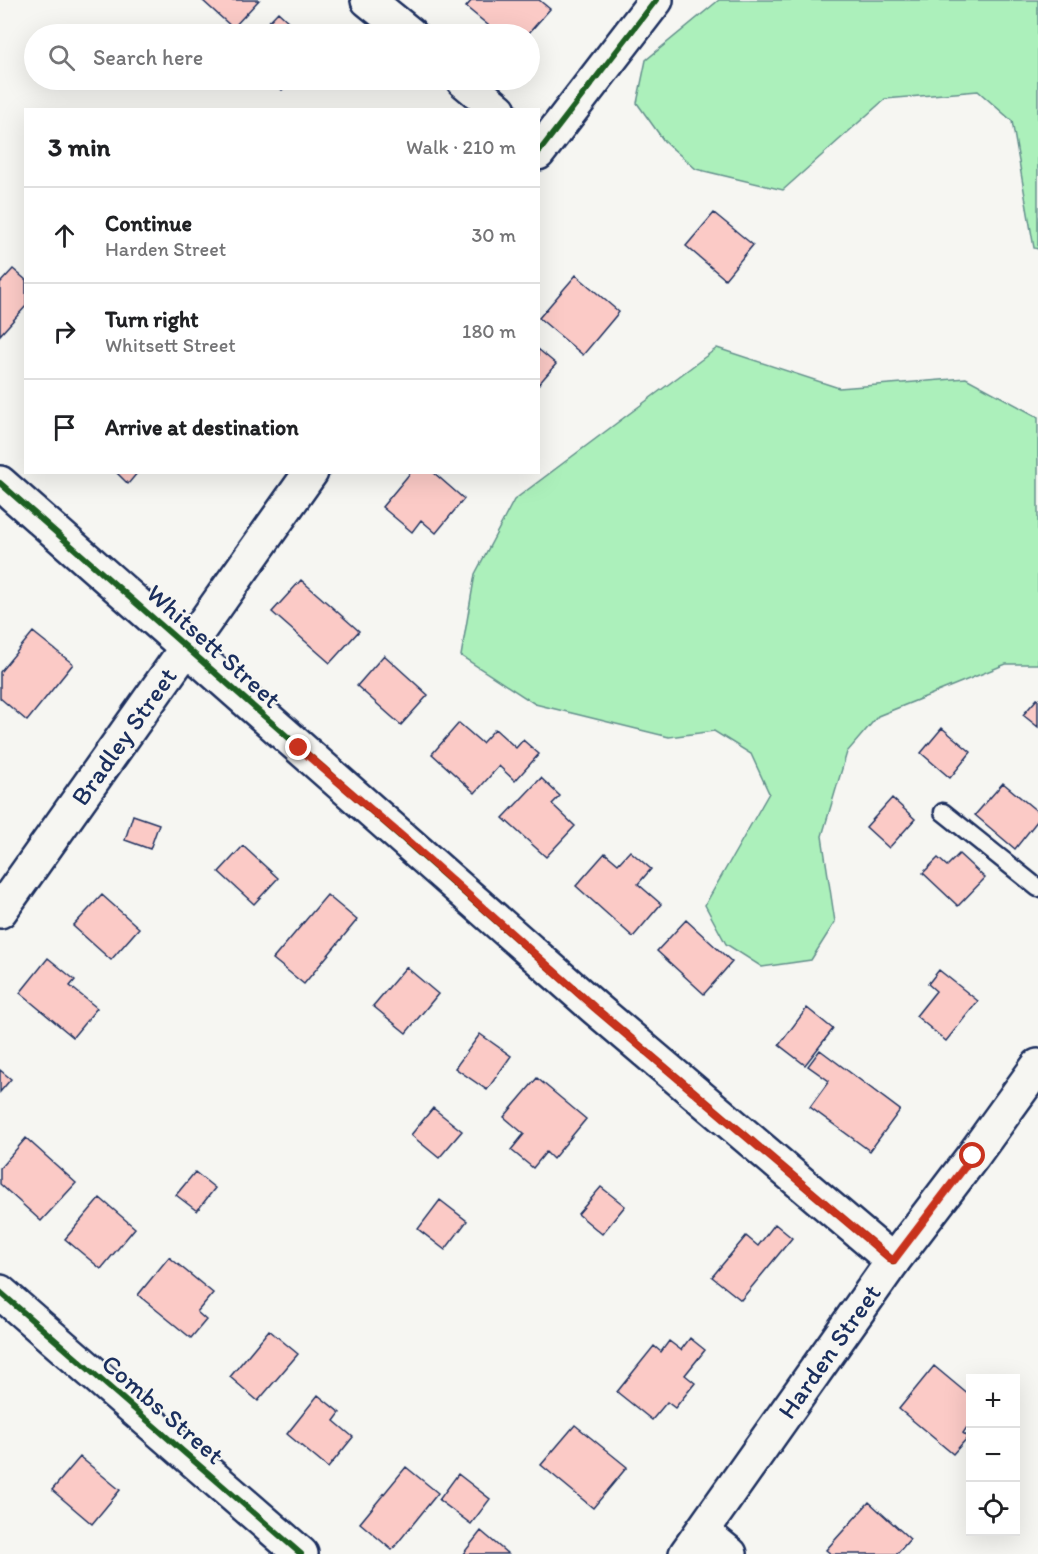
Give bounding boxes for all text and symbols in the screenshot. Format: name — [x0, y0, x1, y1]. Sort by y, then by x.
search box — [24, 24, 540, 90]
icon: search — [45, 41, 78, 74]
text: Search here — [93, 44, 203, 71]
text: 3 min — [48, 131, 110, 163]
text: Walk · 210 m — [406, 135, 516, 159]
text: Continue — [105, 210, 192, 237]
icon: ahead — [48, 219, 81, 252]
text: 30 m — [471, 223, 516, 247]
text: Harden Street — [105, 237, 226, 261]
text: Turn right — [105, 306, 199, 333]
icon: right — [48, 315, 81, 348]
text: 180 m — [462, 319, 516, 343]
text: Whitsett Street — [105, 333, 236, 357]
icon: arrive — [48, 411, 81, 444]
text: Arrive at destination — [105, 414, 299, 441]
street label: Whitsett Street — [140, 577, 288, 715]
street label: Bradley Street — [64, 661, 184, 812]
route end — [285, 734, 311, 760]
route start — [959, 1142, 985, 1168]
street label: Harden Street — [771, 1278, 888, 1425]
street label: Combs Street — [95, 1347, 231, 1471]
map controls — [966, 1374, 1020, 1536]
button: + — [966, 1374, 1020, 1428]
button: − — [966, 1428, 1020, 1482]
button: locate — [966, 1482, 1020, 1536]

